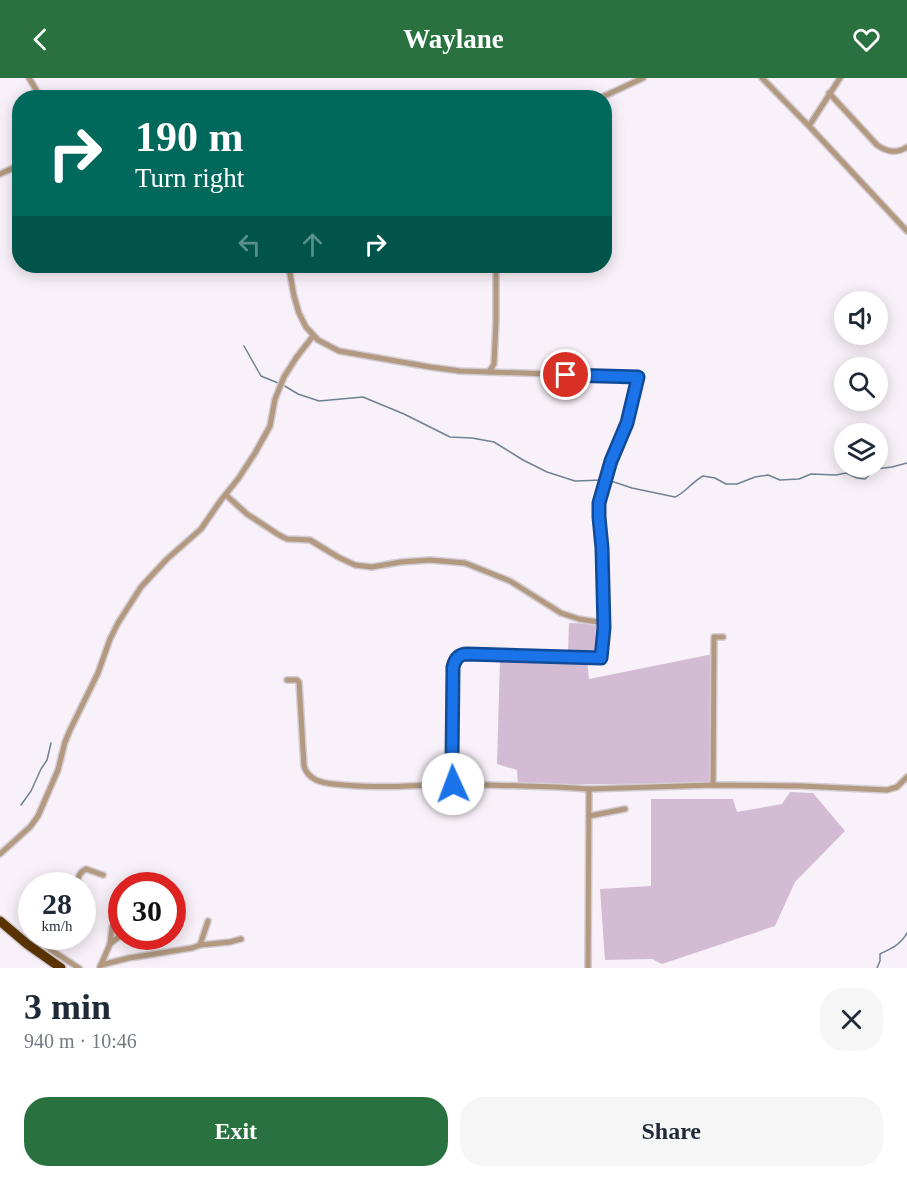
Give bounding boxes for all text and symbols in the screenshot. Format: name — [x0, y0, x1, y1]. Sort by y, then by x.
icon: back — [24, 23, 57, 56]
icon: heart — [850, 23, 883, 56]
text: Waylane — [403, 24, 504, 54]
icon: right — [36, 114, 114, 192]
text: 190 m — [135, 114, 244, 160]
text: Turn right — [135, 163, 244, 193]
icon: left — [233, 228, 266, 261]
icon: ahead — [296, 228, 329, 261]
icon: right — [359, 228, 392, 261]
map controls — [834, 291, 888, 477]
button: sound — [834, 291, 888, 345]
pin — [540, 349, 591, 400]
button: search — [834, 357, 888, 411]
icon: arrive — [549, 358, 582, 391]
button: layers — [834, 423, 888, 477]
position arrow — [421, 752, 485, 816]
speed limit sign: 30 — [108, 872, 186, 950]
text: 28 — [42, 887, 72, 920]
text: km/h — [42, 918, 72, 934]
text: 3 min — [24, 987, 111, 1027]
button: close — [820, 988, 883, 1051]
text: 940 m · 10:46 — [24, 1030, 137, 1052]
button: Exit — [24, 1097, 448, 1166]
button: Share — [460, 1097, 883, 1166]

